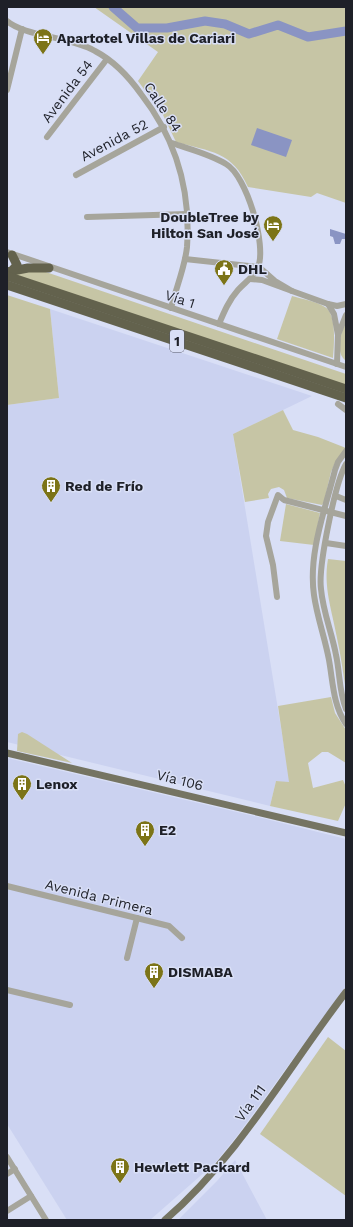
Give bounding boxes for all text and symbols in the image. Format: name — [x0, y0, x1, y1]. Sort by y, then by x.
hotel icon: Apartotel Villas de Cariari — [32, 27, 54, 55]
place label: Apartotel Villas de Cariari — [57, 30, 235, 46]
street label: Avenida 54 — [38, 56, 96, 126]
street label: Calle 84 — [141, 79, 185, 135]
street label: Avenida 52 — [78, 116, 150, 164]
place label: DoubleTree by Hilton San José — [151, 209, 259, 241]
hotel icon: DoubleTree by Hilton San José — [262, 214, 284, 242]
public building icon: DHL — [213, 258, 235, 286]
place label: DHL — [238, 261, 267, 277]
street label: Vía 1 — [163, 287, 197, 311]
road number: 1 — [170, 330, 184, 352]
building icon: Red de Frío — [40, 475, 62, 503]
place label: Red de Frío — [65, 478, 143, 494]
street label: Vía 106 — [155, 766, 205, 794]
building icon: Lenox — [11, 773, 33, 801]
place label: Lenox — [36, 776, 78, 792]
building icon: E2 — [134, 819, 156, 847]
place label: E2 — [159, 822, 176, 838]
street label: Avenida Primera — [43, 876, 155, 918]
building icon: DISMABA — [143, 961, 165, 989]
place label: DISMABA — [168, 964, 233, 980]
street label: Vía 111 — [231, 1082, 269, 1124]
building icon: Hewlett Packard — [109, 1156, 131, 1184]
place label: Hewlett Packard — [134, 1159, 250, 1175]

